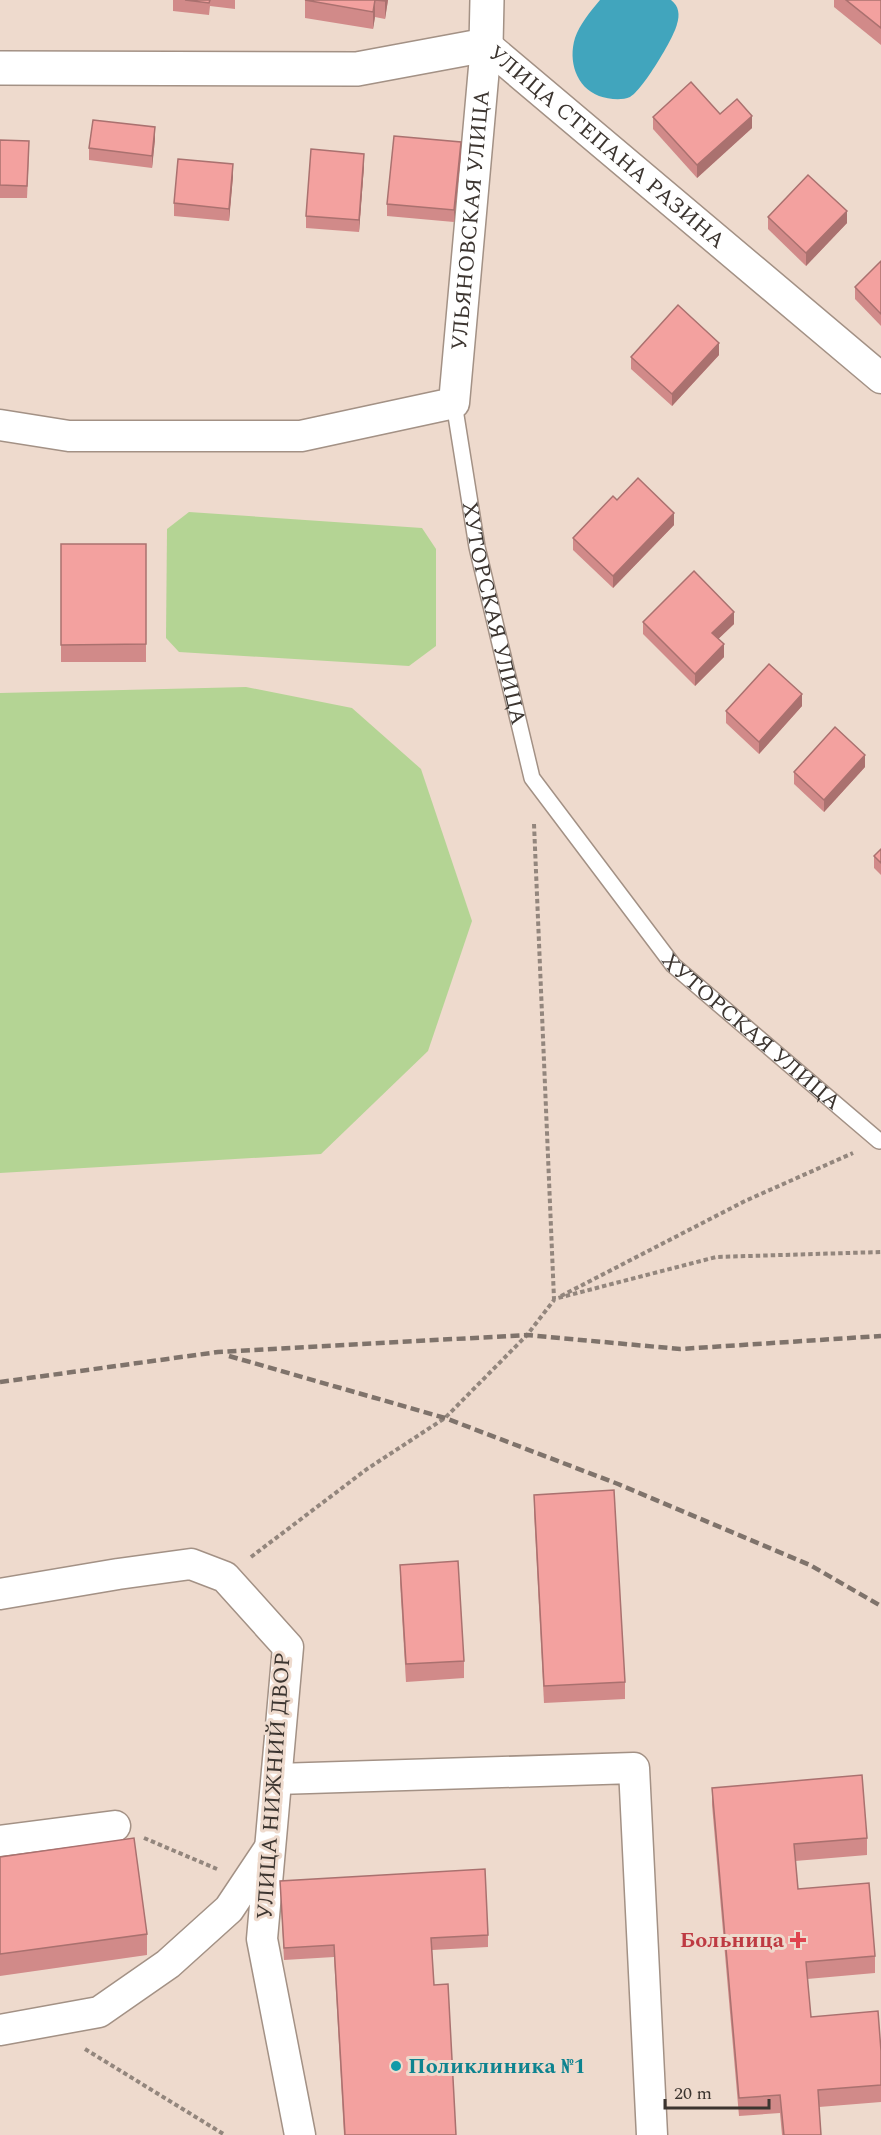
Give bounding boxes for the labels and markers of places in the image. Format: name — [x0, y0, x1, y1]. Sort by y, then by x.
place label: Больница — [680, 1924, 785, 1957]
marker: Больница — [789, 1931, 807, 1949]
place label: Поликлиника №1 — [408, 2050, 586, 2083]
marker: Поликлиника №1 — [389, 2059, 403, 2073]

